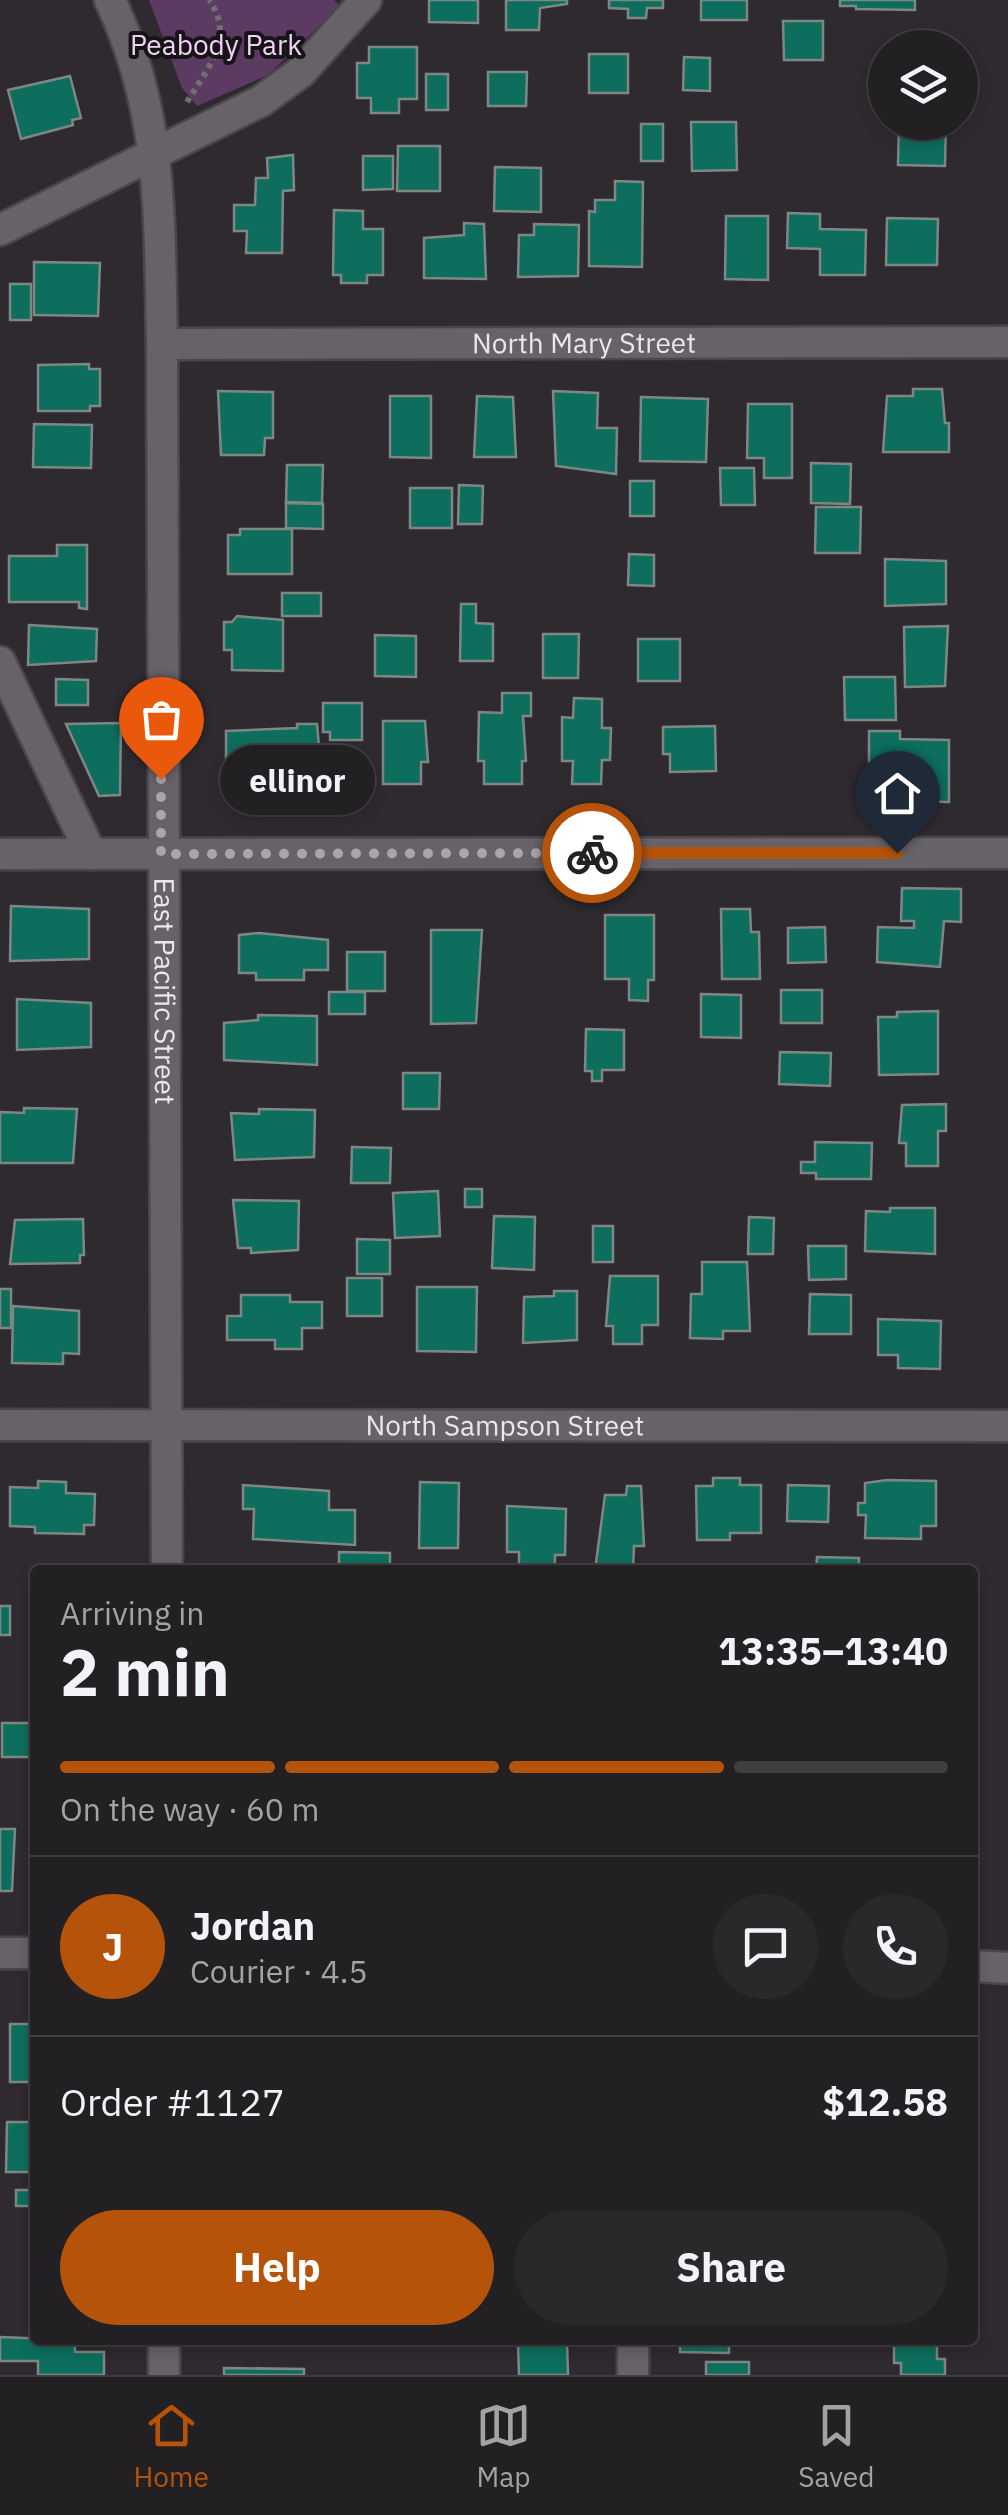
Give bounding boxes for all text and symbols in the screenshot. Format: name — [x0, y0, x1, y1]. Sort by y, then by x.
park label: Peabody Park — [130, 26, 302, 63]
map controls — [868, 30, 978, 140]
button: layers — [868, 30, 978, 140]
street label: North Mary Street — [472, 324, 696, 361]
pin — [119, 677, 204, 780]
icon: bag — [134, 692, 189, 747]
callout: ellinor — [221, 744, 376, 814]
pin — [855, 751, 940, 854]
text: ellinor — [249, 759, 346, 801]
icon: home — [870, 766, 925, 821]
courier — [542, 803, 642, 903]
icon: bike — [565, 826, 620, 881]
street label: East Pacific Street — [146, 877, 184, 1105]
street label: North Sampson Street — [366, 1406, 644, 1444]
text: Arriving in — [60, 1592, 205, 1634]
text: 13:35–13:40 — [718, 1626, 948, 1675]
text: 2 min — [60, 1629, 230, 1714]
text: On the way · 60 m — [60, 1788, 320, 1830]
button: chat — [713, 1894, 818, 1999]
button: phone — [843, 1894, 948, 1999]
text: Jordan — [190, 1901, 315, 1950]
text: J — [102, 1922, 123, 1971]
text: Courier · 4.5 — [190, 1950, 368, 1992]
text: Order #1127 — [60, 2077, 285, 2126]
text: $12.58 — [822, 2077, 948, 2126]
button: Help — [60, 2210, 494, 2325]
button: Share — [514, 2210, 948, 2325]
tab: Home — [134, 2398, 209, 2495]
tab: Map — [476, 2398, 531, 2495]
tab: Saved — [798, 2398, 874, 2495]

